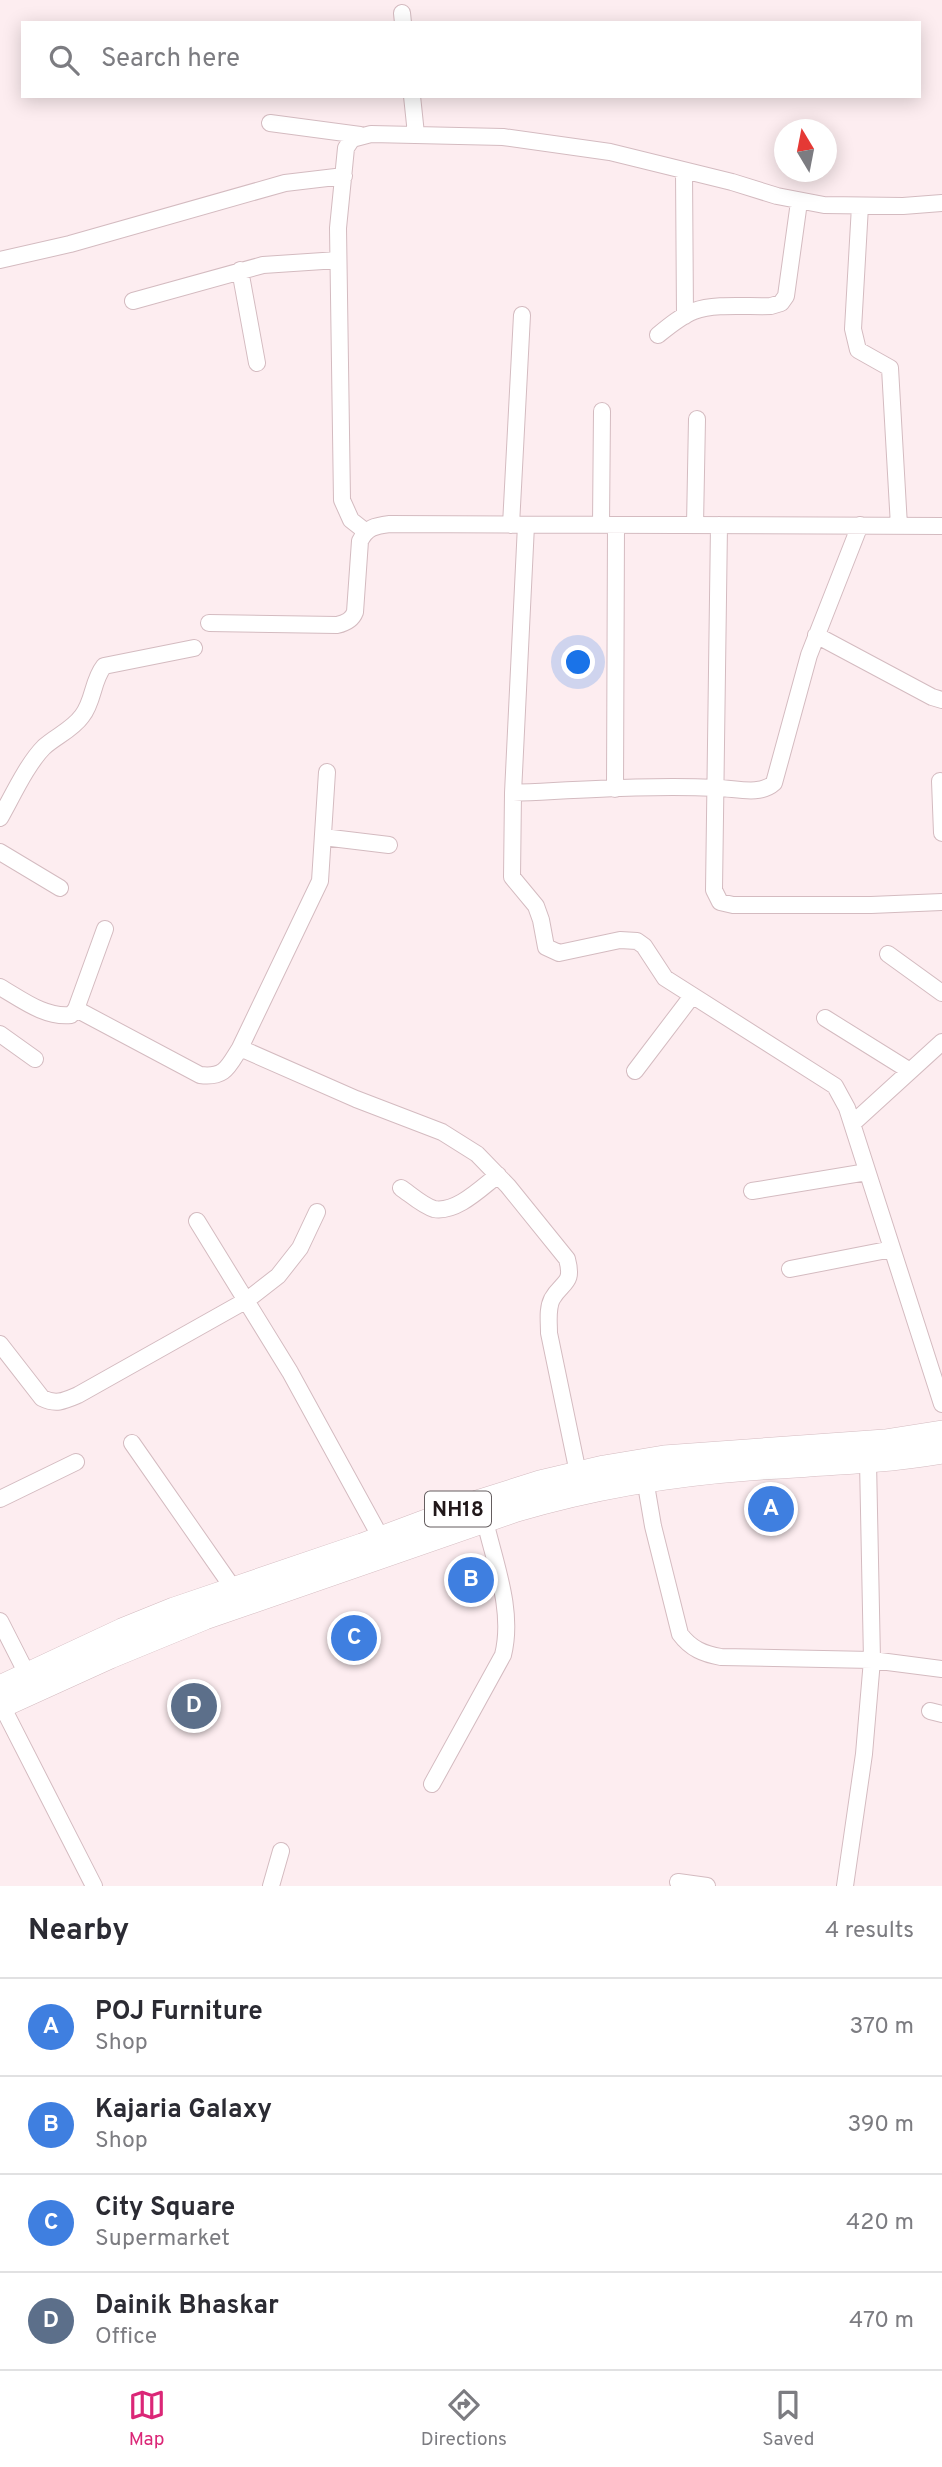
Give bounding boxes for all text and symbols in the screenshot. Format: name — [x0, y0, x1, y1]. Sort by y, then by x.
search box — [21, 21, 921, 98]
icon: search — [45, 41, 83, 79]
text: Search here — [101, 43, 240, 76]
north arrow — [774, 119, 837, 182]
your location — [561, 645, 595, 679]
pin: A — [748, 1483, 794, 1535]
road number: NH18 — [425, 1492, 491, 1526]
pin: B — [448, 1554, 494, 1606]
pin: C — [331, 1612, 377, 1664]
pin: D — [171, 1680, 217, 1732]
text: Nearby — [28, 1913, 129, 1950]
text: 4 results — [825, 1917, 914, 1946]
text: POJ Furniture — [95, 1996, 263, 2029]
text: A — [43, 2013, 59, 2042]
text: 370 m — [849, 2013, 914, 2042]
text: Shop — [95, 2029, 148, 2058]
text: Kajaria Galaxy — [95, 2094, 272, 2127]
text: B — [43, 2111, 59, 2140]
text: 390 m — [847, 2111, 914, 2140]
text: Shop — [95, 2127, 148, 2156]
text: City Square — [95, 2192, 235, 2225]
text: C — [44, 2209, 58, 2238]
text: 420 m — [846, 2209, 914, 2238]
text: Supermarket — [95, 2225, 230, 2254]
text: Dainik Bhaskar — [95, 2290, 279, 2323]
text: D — [43, 2307, 59, 2336]
text: 470 m — [849, 2307, 914, 2336]
text: Office — [95, 2323, 157, 2352]
tab: Map — [128, 2386, 166, 2452]
tab: Directions — [421, 2386, 507, 2452]
tab: Saved — [762, 2386, 814, 2452]

